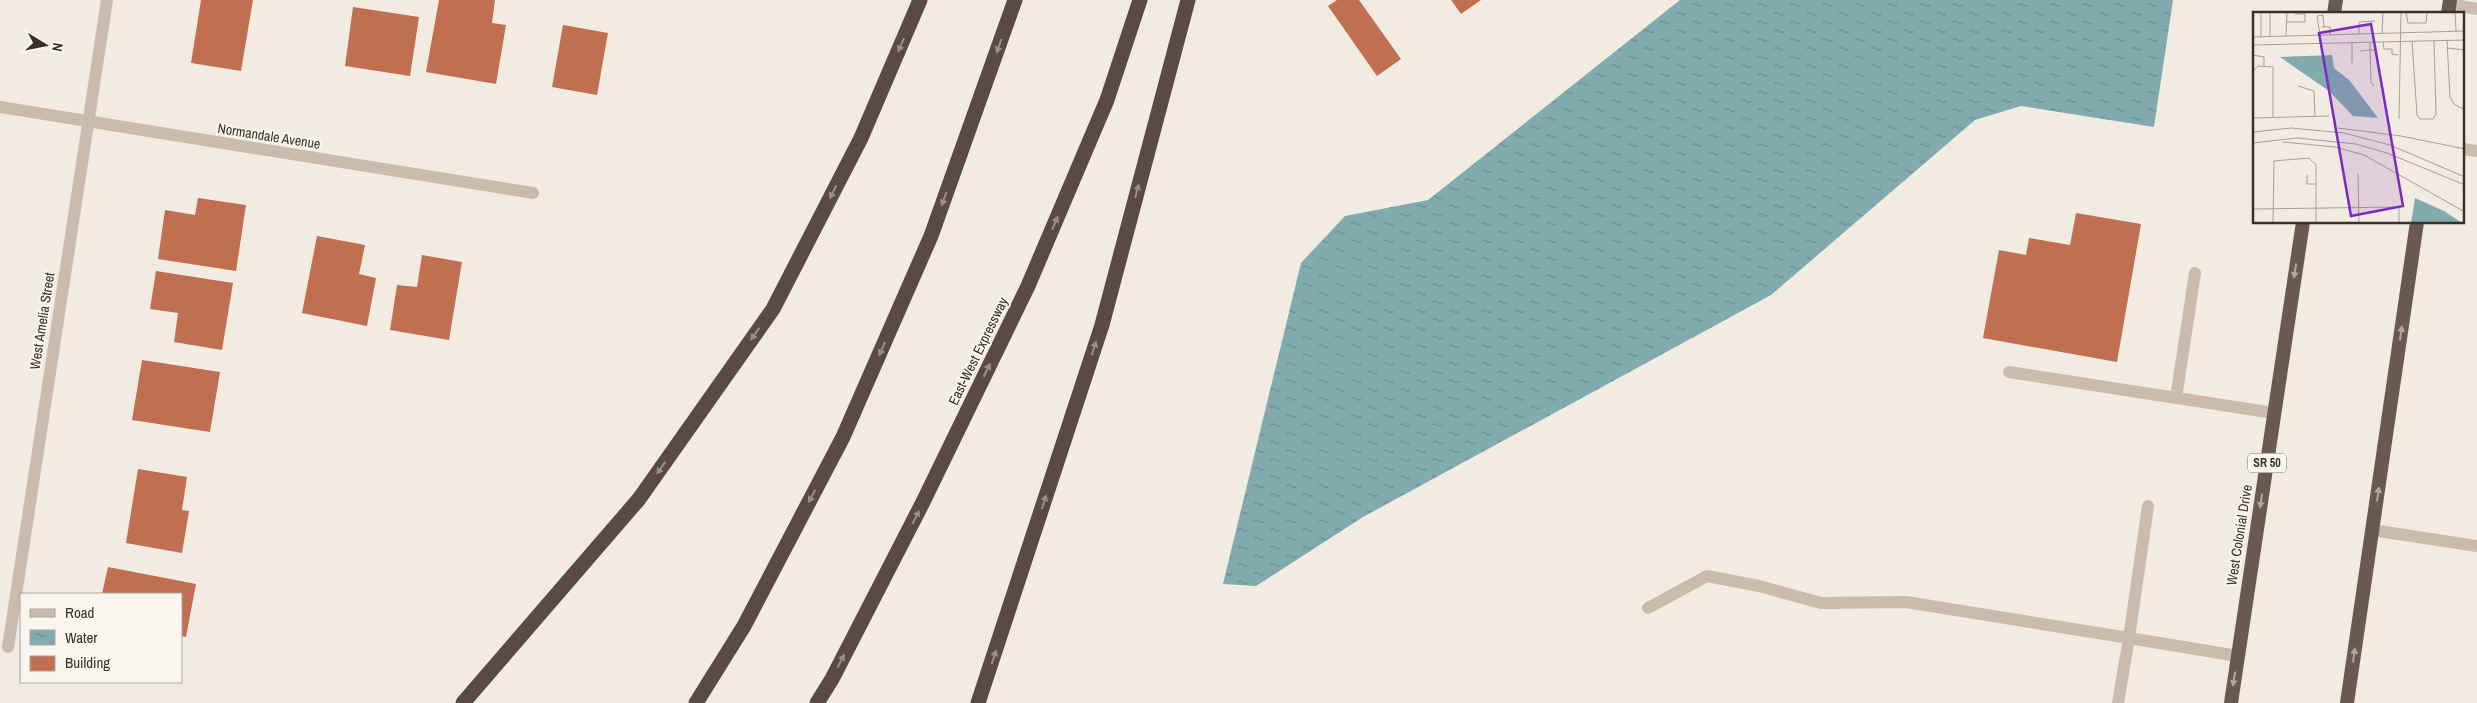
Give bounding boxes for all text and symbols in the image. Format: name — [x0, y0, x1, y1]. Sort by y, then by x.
inset map — [2253, 12, 2464, 224]
north arrow — [20, 20, 70, 70]
one-way arrow — [897, 38, 905, 53]
one-way arrow — [995, 39, 1003, 54]
text: N — [48, 42, 67, 53]
street label: Normandale Avenue — [216, 119, 322, 153]
one-way arrow — [1133, 183, 1141, 198]
one-way arrow — [829, 185, 837, 200]
one-way arrow — [940, 192, 948, 207]
one-way arrow — [1051, 216, 1059, 230]
one-way arrow — [2291, 263, 2299, 279]
street label: West Amelia Street — [25, 271, 59, 371]
street label: East-West Expressway — [944, 294, 1012, 408]
one-way arrow — [2398, 325, 2406, 341]
one-way arrow — [750, 328, 760, 341]
one-way arrow — [1091, 340, 1098, 355]
one-way arrow — [877, 342, 885, 356]
one-way arrow — [983, 363, 991, 378]
road number: SR 50 — [2248, 453, 2286, 472]
one-way arrow — [656, 461, 666, 474]
street label: West Colonial Drive — [2222, 483, 2256, 587]
one-way arrow — [2374, 486, 2382, 502]
one-way arrow — [808, 489, 817, 502]
one-way arrow — [2257, 493, 2265, 509]
one-way arrow — [1040, 494, 1048, 509]
one-way arrow — [912, 509, 920, 524]
legend — [20, 593, 182, 683]
text: Road — [65, 602, 94, 623]
text: Water — [65, 627, 97, 648]
one-way arrow — [2350, 646, 2358, 662]
one-way arrow — [990, 649, 998, 664]
text: Building — [65, 652, 110, 673]
one-way arrow — [837, 654, 845, 668]
one-way arrow — [2230, 671, 2238, 687]

